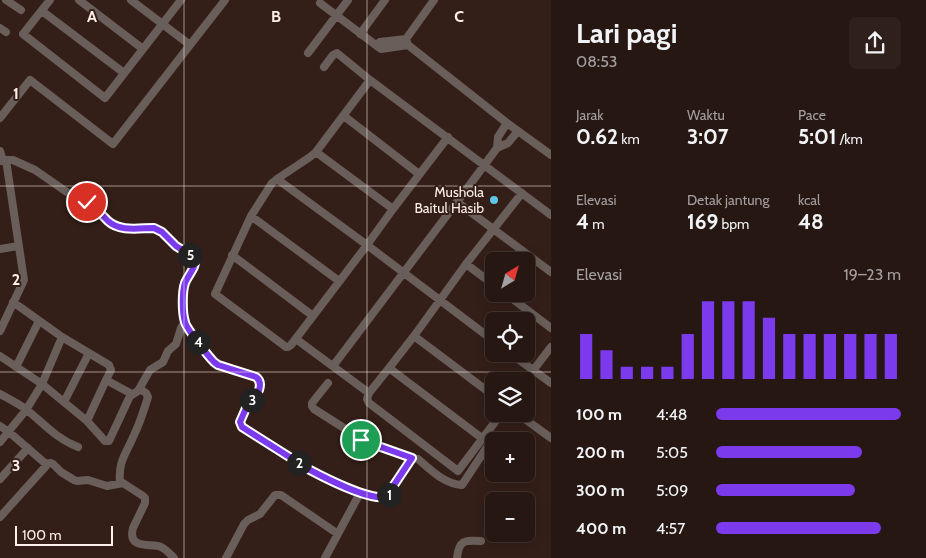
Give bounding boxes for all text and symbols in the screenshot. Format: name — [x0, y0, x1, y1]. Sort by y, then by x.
text: A — [87, 7, 97, 26]
text: B — [271, 7, 281, 26]
text: C — [454, 7, 464, 26]
text: Lari pagi — [576, 16, 678, 50]
button: share — [849, 17, 901, 69]
text: 08:53 — [576, 52, 618, 71]
text: 1 — [13, 84, 19, 103]
text: Jarak — [576, 106, 603, 124]
text: Waktu — [687, 106, 725, 124]
text: Pace — [798, 106, 826, 124]
text: 0.62 — [576, 124, 618, 149]
text: 3:07 — [687, 124, 729, 149]
text: 5:01 — [798, 124, 837, 149]
text: km — [618, 130, 640, 148]
text: /km — [837, 130, 863, 148]
pin — [66, 181, 108, 223]
place label: Mushola Baitul Hasib — [414, 183, 484, 217]
icon: check — [73, 188, 101, 216]
text: Elevasi — [576, 191, 616, 209]
text: Detak jantung — [687, 191, 769, 209]
text: kcal — [798, 191, 820, 209]
marker: Mushola Baitul Hasib — [488, 194, 500, 206]
text: 4 — [576, 209, 589, 234]
text: 169 — [687, 209, 718, 234]
text: 48 — [798, 209, 824, 234]
text: m — [589, 215, 604, 233]
text: bpm — [718, 215, 749, 233]
pin: 5 — [178, 242, 202, 268]
text: 5 — [187, 246, 194, 264]
north arrow — [485, 252, 535, 302]
map controls — [485, 252, 535, 542]
text: Elevasi — [576, 265, 622, 284]
text: 19–23 m — [844, 265, 901, 284]
text: 2 — [12, 270, 20, 289]
button: locate — [485, 312, 535, 362]
pin: 4 — [186, 330, 210, 354]
text: 4 — [194, 333, 203, 351]
button: layers — [485, 372, 535, 422]
pin: 3 — [240, 388, 264, 412]
text: 3 — [249, 391, 256, 409]
text: 100 m — [576, 405, 622, 424]
text: 4:48 — [656, 405, 688, 424]
pin — [340, 419, 382, 461]
icon: arrive — [347, 426, 375, 454]
button: + — [485, 432, 535, 482]
text: 200 m — [576, 443, 625, 462]
text: 5:05 — [656, 443, 688, 462]
pin: 2 — [286, 450, 312, 476]
text: 2 — [296, 454, 303, 472]
text: 3 — [12, 456, 20, 475]
text: 300 m — [576, 481, 625, 500]
text: 5:09 — [656, 481, 688, 500]
pin: 1 — [376, 482, 402, 508]
text: 1 — [387, 486, 392, 504]
button: − — [485, 492, 535, 542]
text: 400 m — [576, 519, 626, 538]
text: 4:57 — [656, 519, 685, 538]
scale bar — [15, 523, 112, 546]
text: 100 m — [22, 526, 62, 544]

